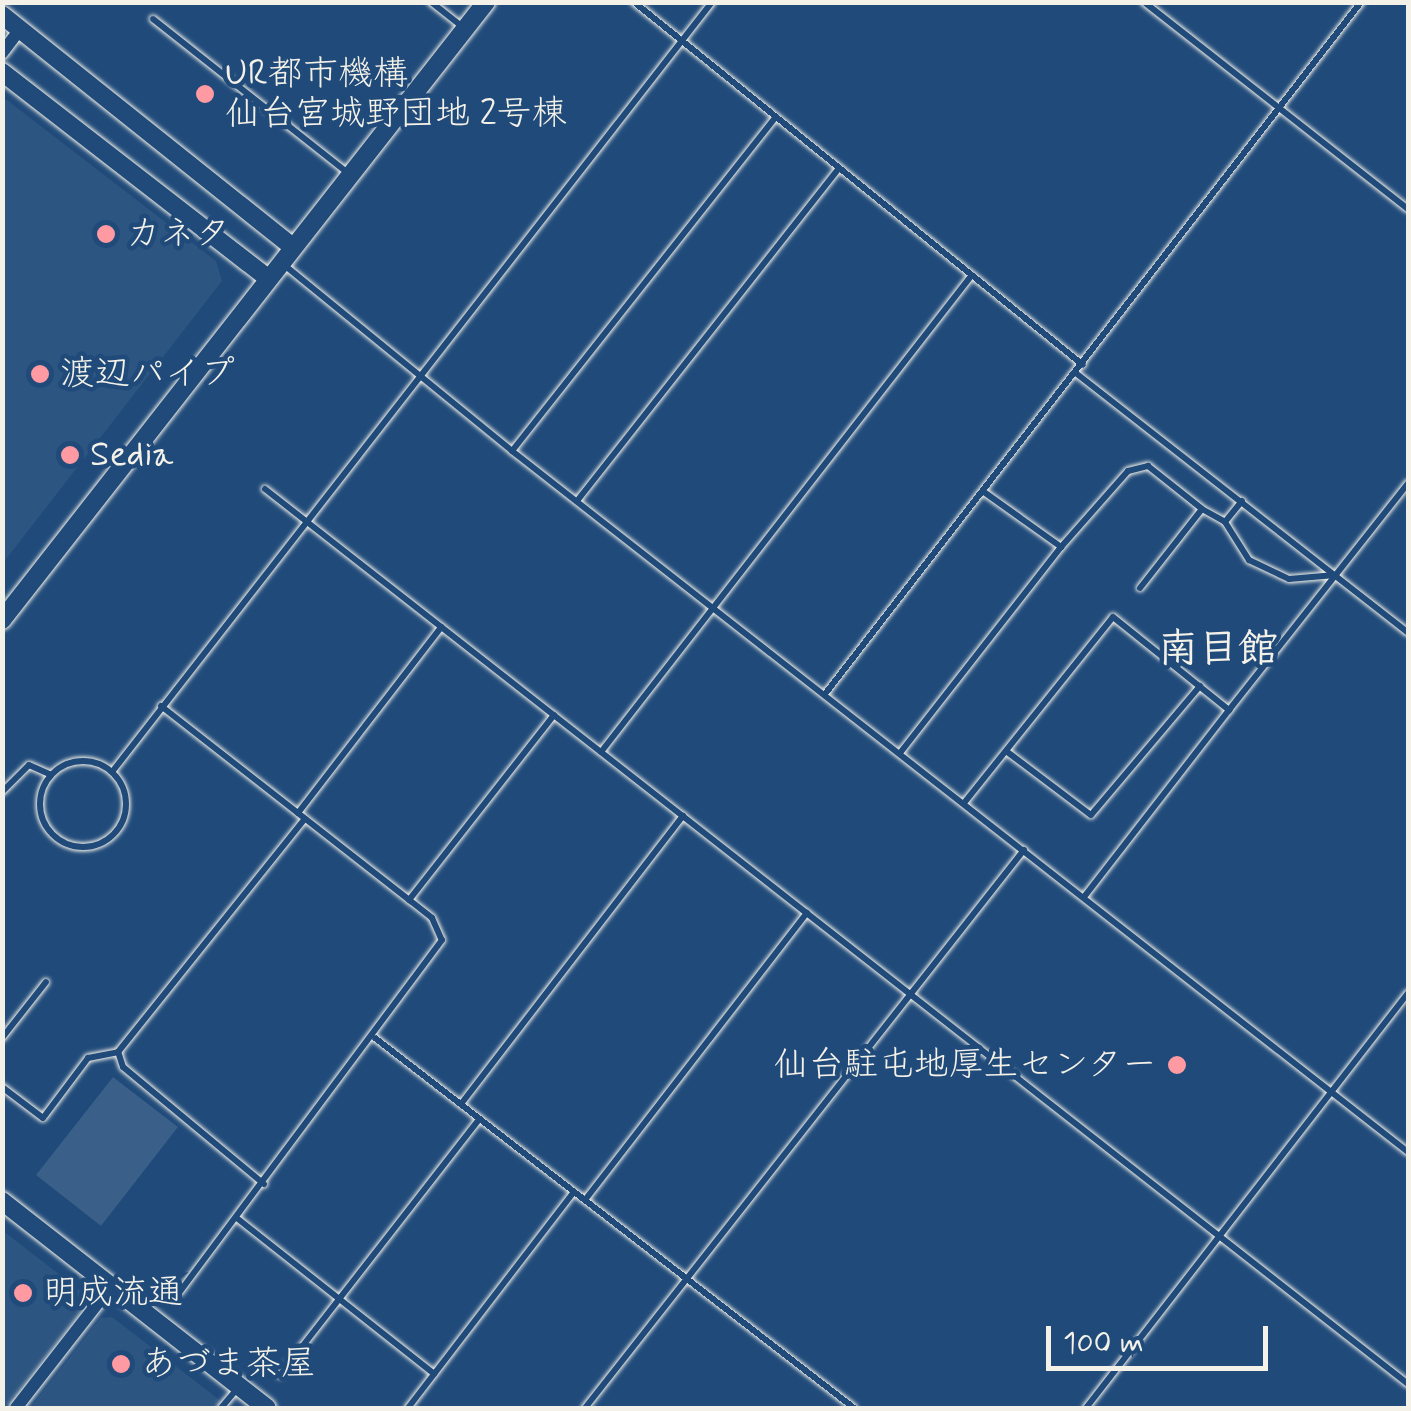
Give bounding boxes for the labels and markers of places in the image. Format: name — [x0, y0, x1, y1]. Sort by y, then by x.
place label: UR都市機構 仙台宮城野団地 2号棟 — [225, 53, 567, 135]
marker: UR都市機構 仙台宮城野団地 2号棟 — [194, 83, 216, 105]
place label: カネタ — [126, 213, 231, 255]
marker: カネタ — [95, 223, 117, 245]
place label: 渡辺パイプ — [60, 353, 235, 395]
marker: 渡辺パイプ — [29, 363, 51, 385]
place label: Sedia — [90, 434, 173, 476]
marker: Sedia — [59, 444, 81, 466]
place label: 仙台駐屯地厚生センター — [772, 1044, 1157, 1086]
marker: 仙台駐屯地厚生センター — [1166, 1054, 1188, 1076]
place label: 明成流通 — [43, 1272, 183, 1314]
marker: 明成流通 — [12, 1282, 34, 1304]
place label: あづま茶屋 — [141, 1343, 316, 1385]
marker: あづま茶屋 — [110, 1353, 132, 1375]

